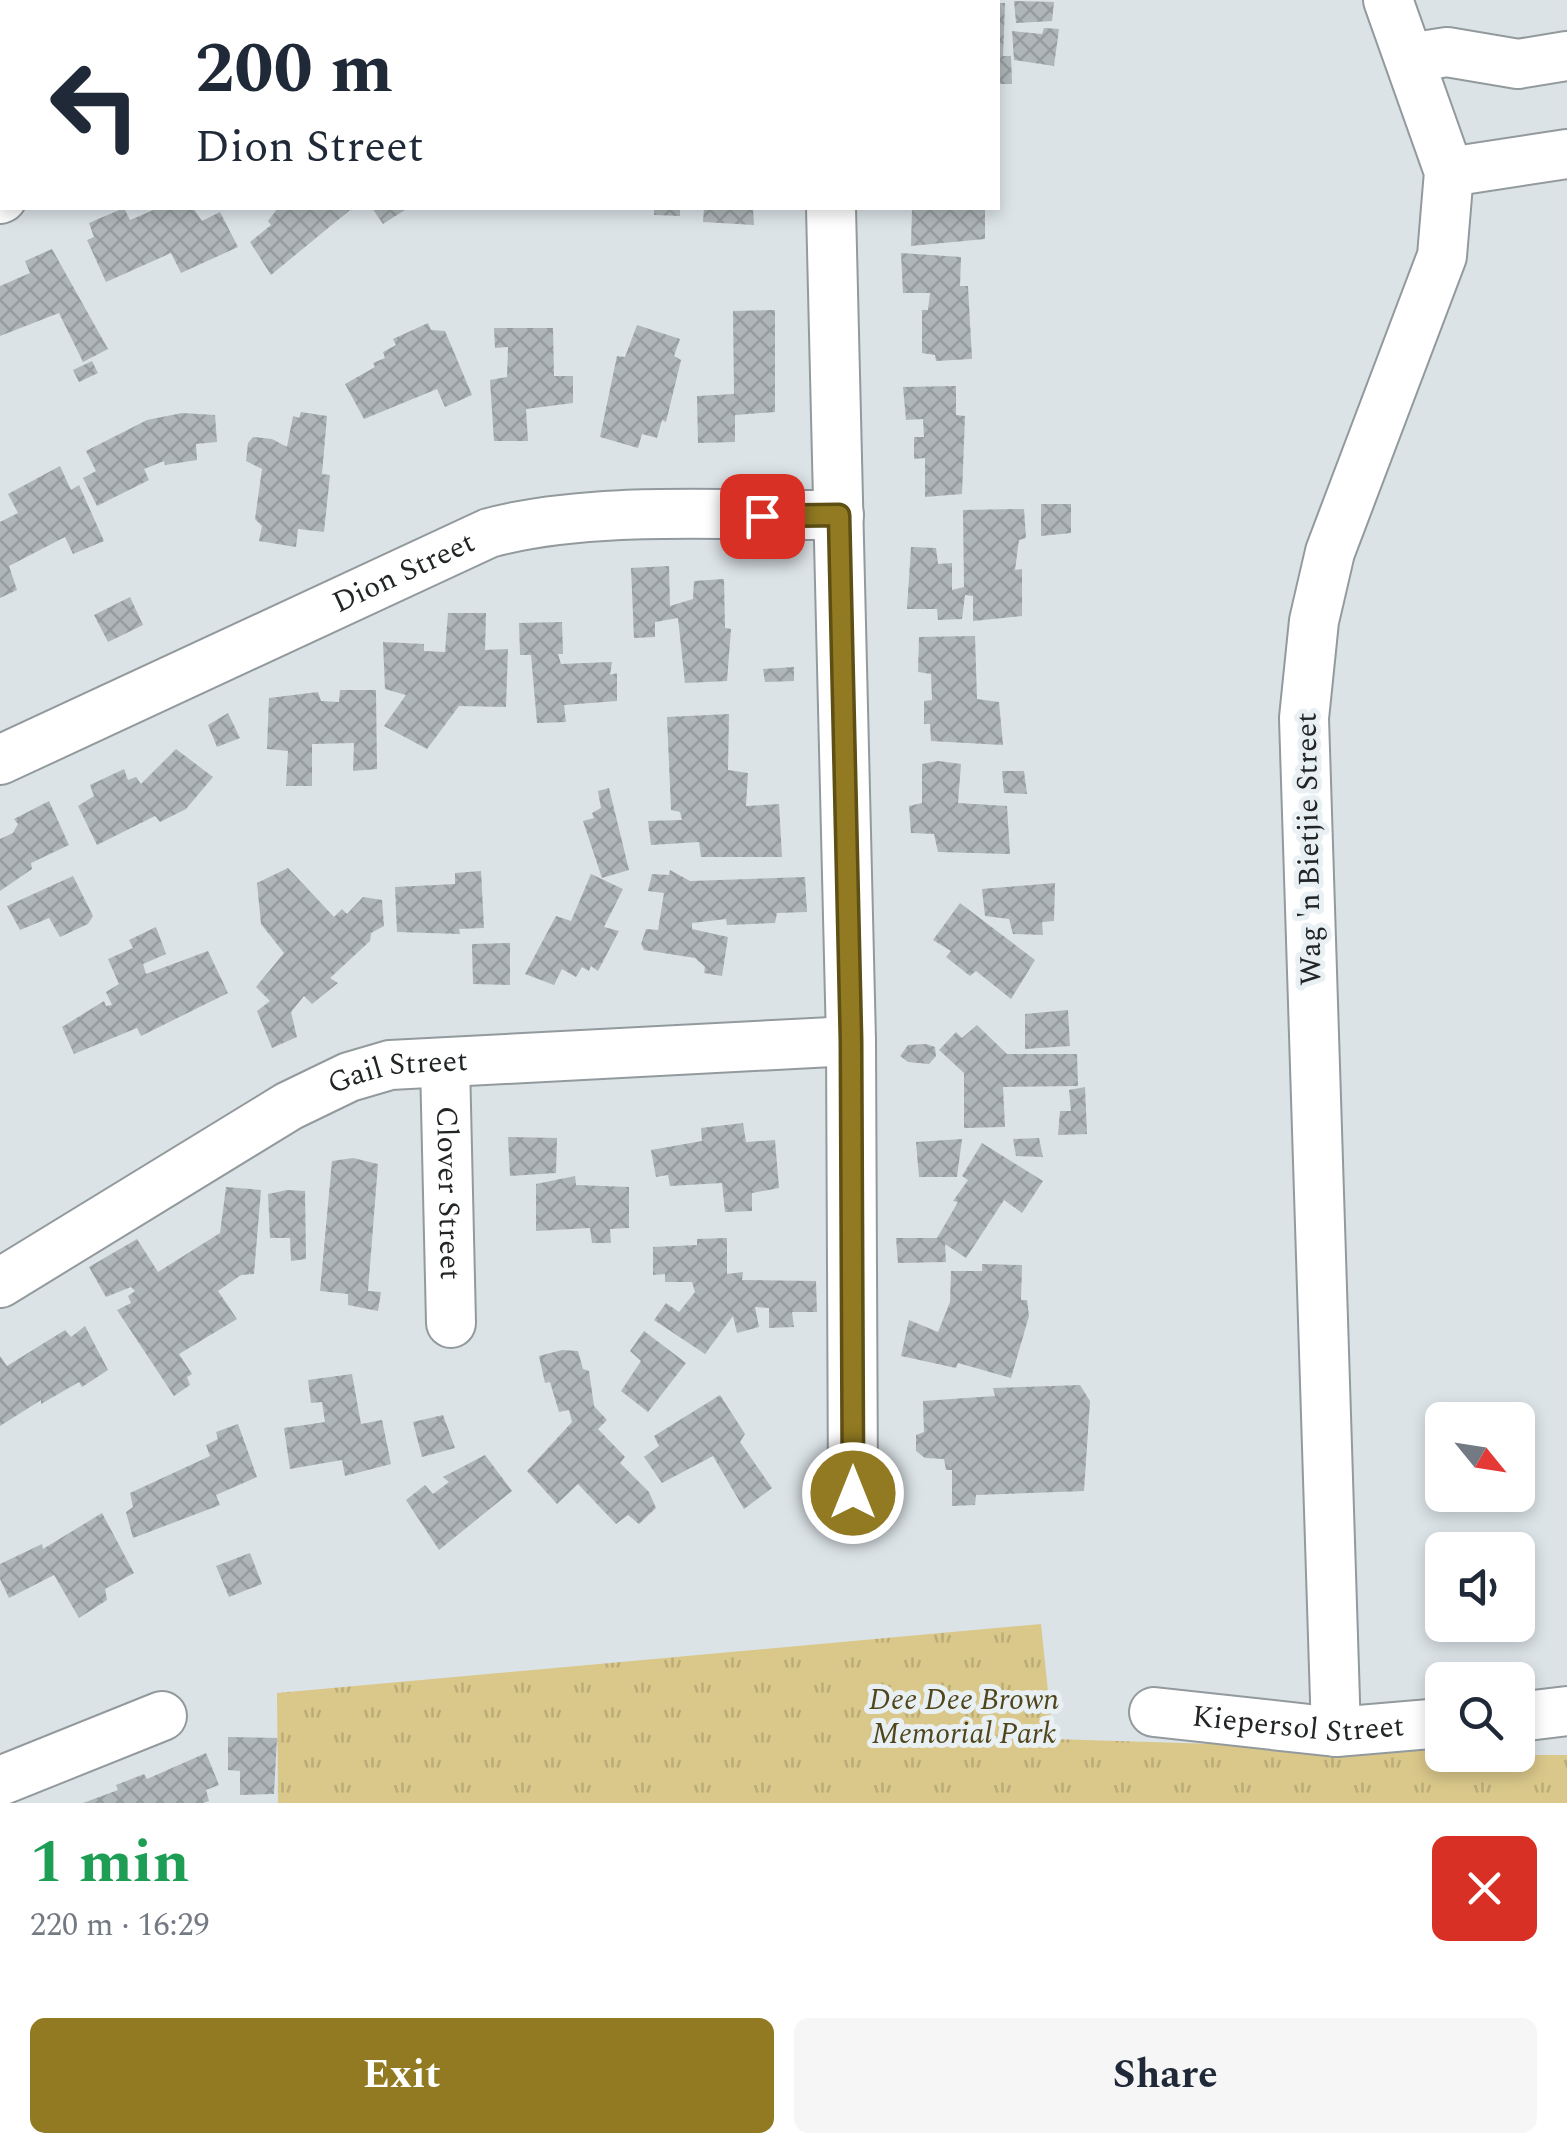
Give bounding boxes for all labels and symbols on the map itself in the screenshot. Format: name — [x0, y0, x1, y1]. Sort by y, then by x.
pin — [720, 474, 805, 559]
street label: Dion Street — [325, 520, 483, 626]
street label: Wag 'n Bietjie Street — [1284, 712, 1334, 986]
street label: Gail Street — [320, 1038, 469, 1107]
street label: Clover Street — [423, 1105, 473, 1280]
north arrow — [1425, 1402, 1535, 1512]
position arrow — [801, 1441, 905, 1545]
park label: Dee Dee Brown Memorial Park — [869, 1677, 1059, 1757]
street label: Kiepersol Street — [1190, 1693, 1406, 1756]

